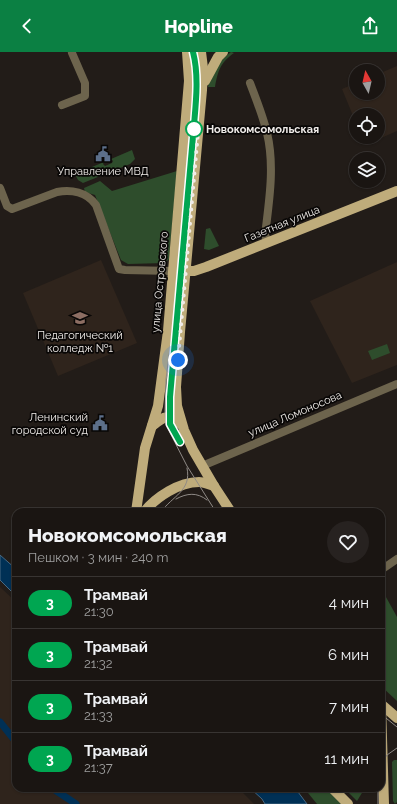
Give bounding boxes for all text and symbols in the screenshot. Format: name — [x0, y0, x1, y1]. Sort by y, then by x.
icon: back — [16, 15, 38, 37]
icon: share — [359, 15, 381, 37]
text: Hopline — [164, 16, 233, 37]
north arrow — [349, 64, 385, 100]
map controls — [349, 64, 385, 188]
button: locate — [349, 108, 385, 144]
marker: Новокомсомольская — [185, 120, 203, 138]
place label: Новокомсомольская — [206, 123, 319, 136]
public building icon: Управление МВД — [94, 145, 112, 163]
button: layers — [349, 152, 385, 188]
place label: Управление МВД — [57, 165, 149, 178]
street label: Газетная улица — [242, 203, 322, 245]
street label: улица Островского — [149, 230, 171, 333]
school or university icon: Педагогический колледж №1 — [71, 309, 89, 327]
place label: Педагогический колледж №1 — [37, 329, 123, 355]
your location — [168, 350, 188, 370]
street label: улица Ломоносова — [246, 388, 344, 440]
place label: Ленинский городской суд — [12, 411, 89, 437]
public building icon: Ленинский городской суд — [91, 414, 109, 432]
button: heart — [327, 521, 369, 563]
text: Новокомсомольская — [28, 524, 227, 546]
text: Пешком · 3 мин · 240 m — [28, 550, 168, 565]
text: Трамвай — [84, 586, 148, 604]
text: 4 мин — [329, 594, 369, 612]
text: 3 — [46, 595, 54, 611]
text: 21:30 — [84, 604, 114, 619]
text: Трамвай — [84, 638, 148, 656]
text: 6 мин — [328, 646, 369, 664]
text: 3 — [46, 647, 54, 663]
text: 21:32 — [84, 656, 113, 671]
text: Трамвай — [84, 690, 148, 708]
text: 7 мин — [329, 698, 369, 716]
text: 3 — [46, 699, 54, 715]
text: 21:33 — [84, 708, 113, 723]
text: Трамвай — [84, 742, 148, 760]
text: 11 мин — [324, 750, 369, 768]
text: 3 — [46, 751, 54, 767]
text: 21:37 — [84, 760, 113, 775]

